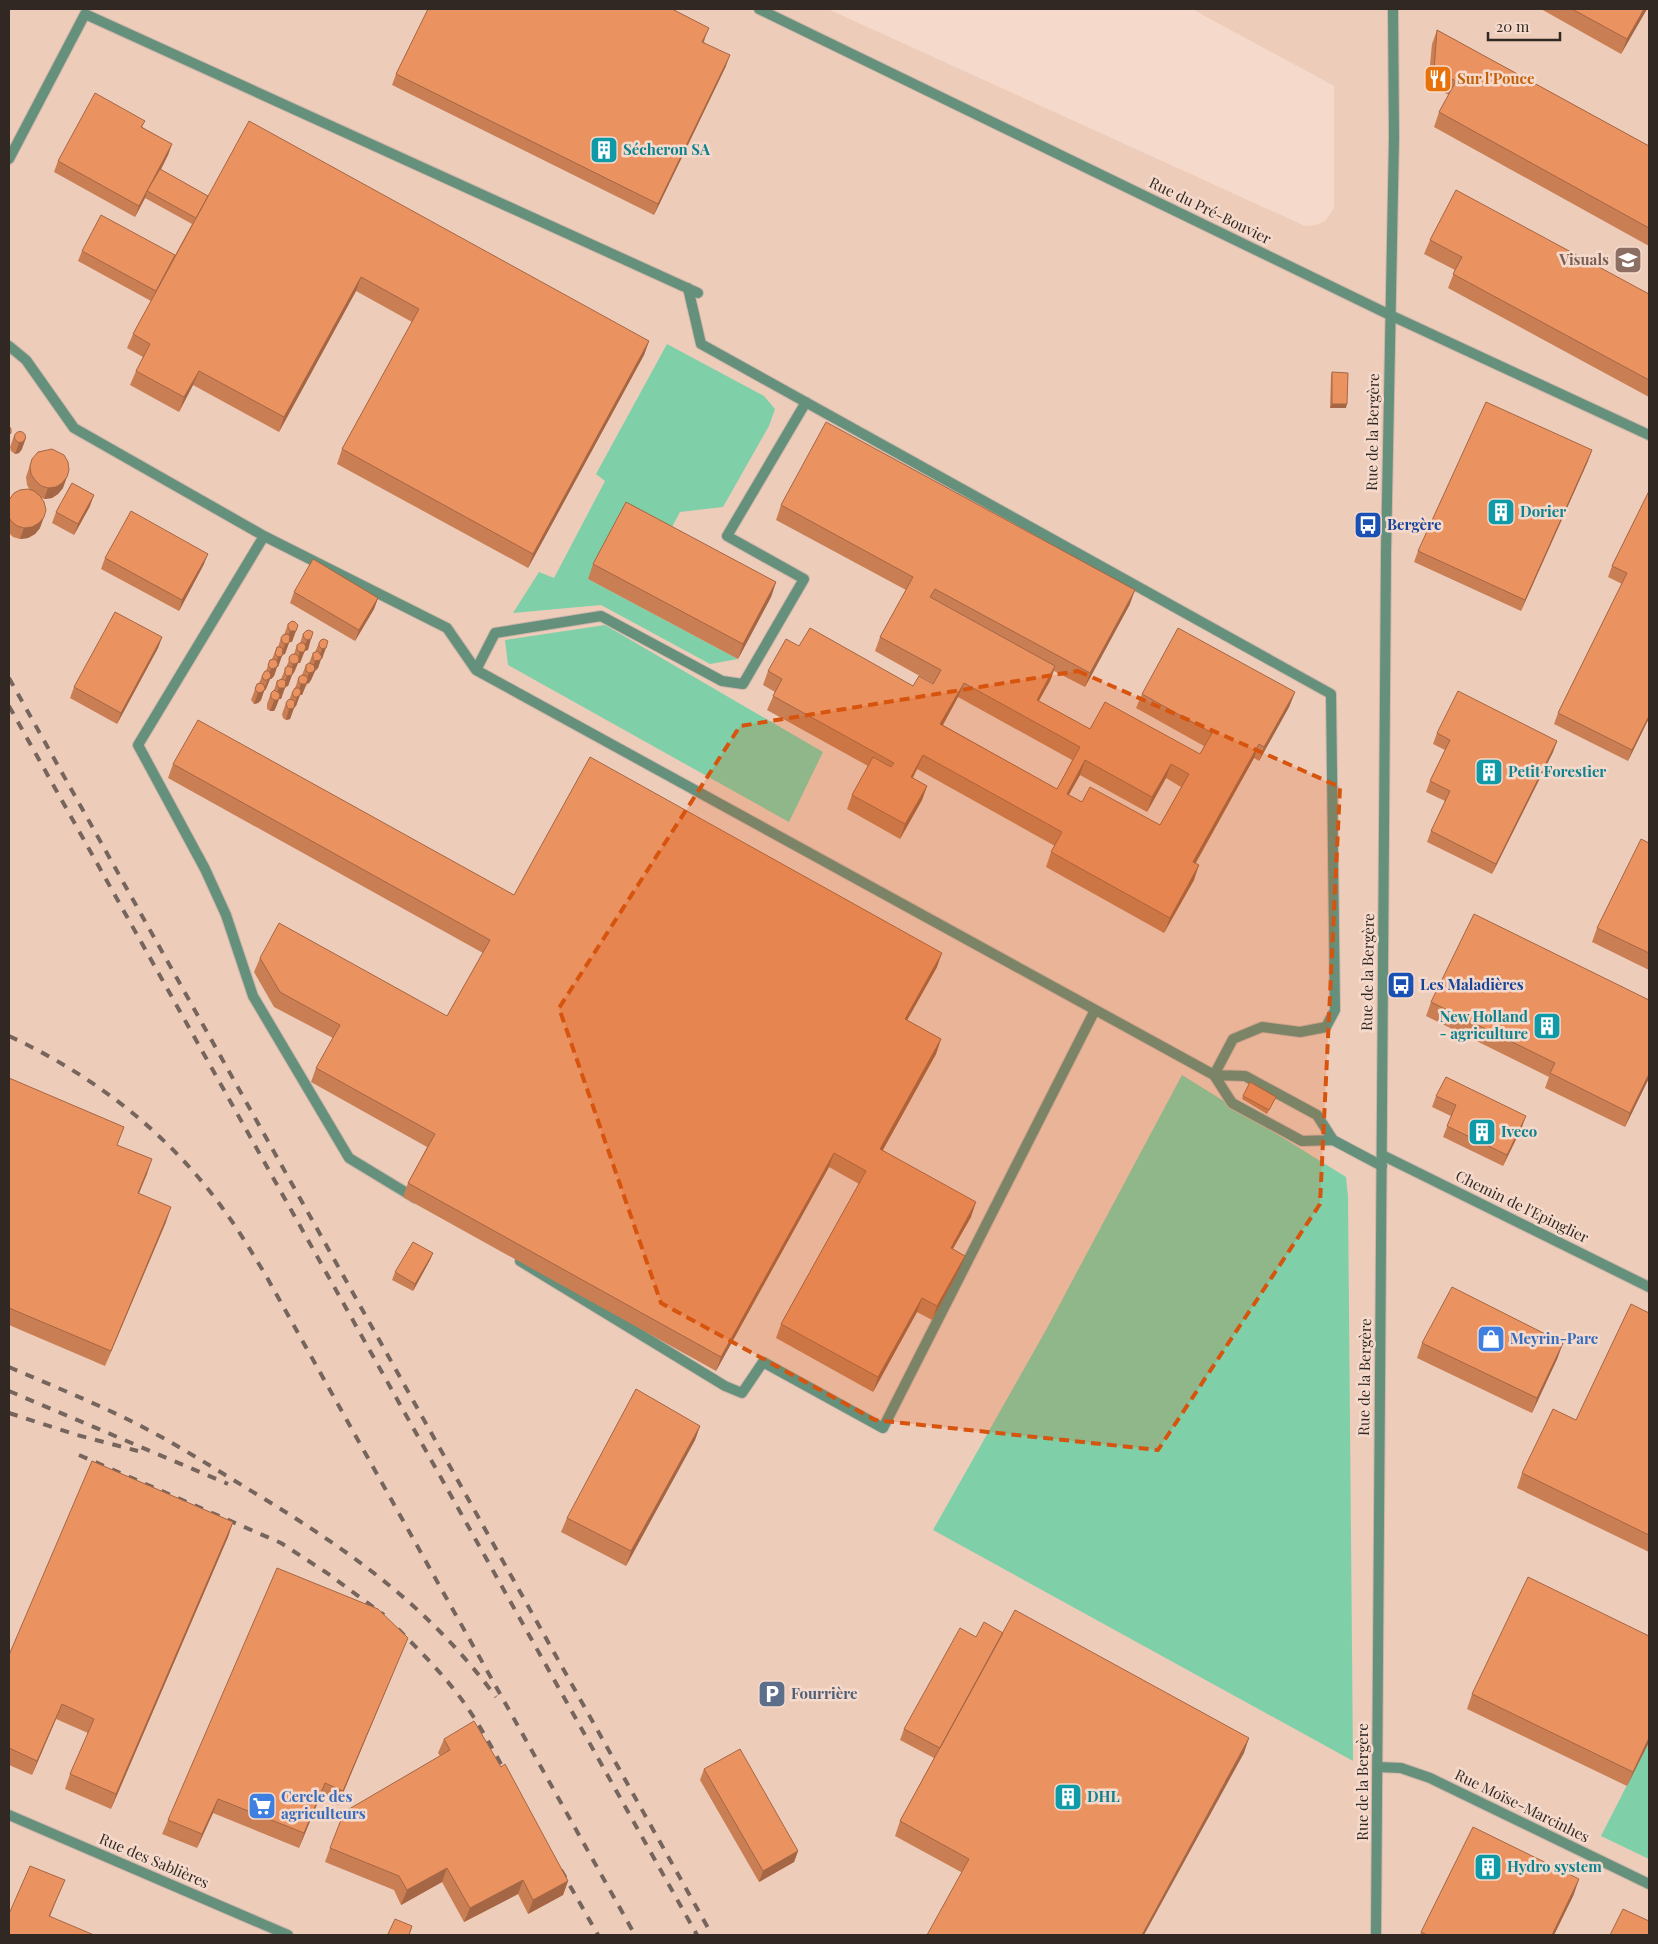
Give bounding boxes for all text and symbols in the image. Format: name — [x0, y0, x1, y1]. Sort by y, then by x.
scale bar — [1488, 10, 1560, 42]
text: 20 m — [1496, 16, 1530, 36]
restaurant icon: Sur l'Pouce — [1423, 64, 1453, 94]
place label: Sur l'Pouce — [1457, 68, 1535, 88]
building icon: Sécheron SA — [589, 135, 619, 165]
place label: Sécheron SA — [623, 139, 711, 159]
street label: Rue du Pré-Bouvier — [1146, 172, 1275, 248]
school or university icon: Visuals — [1613, 245, 1643, 275]
place label: Visuals — [1558, 249, 1609, 269]
street label: Rue de la Bergère — [1361, 373, 1383, 491]
building icon: Dorier — [1486, 497, 1516, 527]
place label: Dorier — [1520, 501, 1566, 521]
bus stop icon: Bergère — [1353, 510, 1383, 540]
place label: Bergère — [1387, 514, 1442, 534]
building icon: Petit Forestier — [1474, 757, 1504, 787]
place label: Petit Forestier — [1508, 761, 1606, 781]
street label: Rue de la Bergère — [1356, 913, 1378, 1031]
bus stop icon: Les Maladières — [1386, 970, 1416, 1000]
place label: Les Maladières — [1420, 974, 1524, 994]
place label: New Holland - agriculture — [1440, 1006, 1528, 1043]
building icon: New Holland - agriculture — [1532, 1011, 1562, 1041]
building icon: Iveco — [1467, 1117, 1497, 1147]
place label: Iveco — [1501, 1121, 1537, 1141]
street label: Chemin de l'Epinglier — [1453, 1165, 1593, 1247]
street label: Rue de la Bergère — [1353, 1318, 1375, 1436]
shop icon: Meyrin-Parc — [1476, 1324, 1506, 1354]
place label: Meyrin-Parc — [1510, 1328, 1599, 1348]
parking icon: Fourrière — [757, 1679, 787, 1709]
place label: Fourrière — [791, 1683, 858, 1703]
street label: Rue de la Bergère — [1352, 1723, 1372, 1841]
street label: Rue Moïse-Marcinhes — [1452, 1764, 1593, 1846]
building icon: DHL — [1053, 1782, 1083, 1812]
place label: Cercle des agriculteurs — [281, 1786, 366, 1823]
place label: DHL — [1087, 1786, 1120, 1806]
supermarket icon: Cercle des agriculteurs — [247, 1791, 277, 1821]
street label: Rue des Sablières — [96, 1828, 212, 1892]
building icon: Hydro system — [1473, 1852, 1503, 1882]
place label: Hydro system — [1507, 1856, 1602, 1876]

